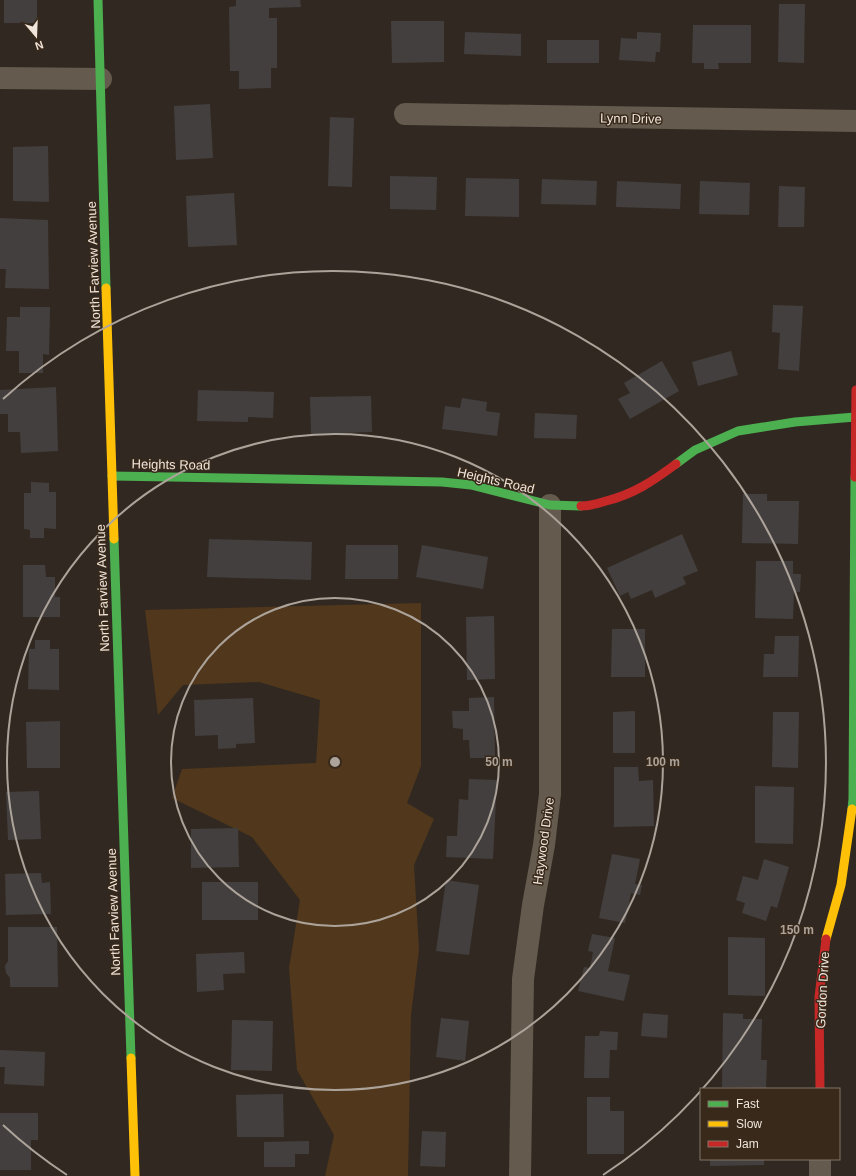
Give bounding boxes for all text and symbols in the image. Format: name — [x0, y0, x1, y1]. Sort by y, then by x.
north arrow — [16, 16, 56, 56]
text: N — [33, 38, 45, 52]
street label: Lynn Drive — [600, 110, 662, 127]
street label: North Farview Avenue — [84, 201, 103, 329]
street label: Heights Road — [131, 456, 211, 473]
street label: Heights Road — [456, 464, 536, 497]
street label: North Farview Avenue — [93, 524, 112, 652]
centre of rings — [328, 755, 342, 769]
text: 50 m — [485, 755, 513, 769]
text: 100 m — [646, 755, 680, 769]
street label: Haywood Drive — [530, 796, 557, 886]
street label: North Farview Avenue — [104, 848, 123, 976]
text: 150 m — [780, 923, 814, 937]
street label: Gordon Drive — [813, 951, 832, 1029]
legend — [700, 1088, 840, 1160]
text: Fast — [736, 1097, 760, 1111]
text: Slow — [736, 1117, 762, 1131]
text: Jam — [736, 1137, 759, 1151]

